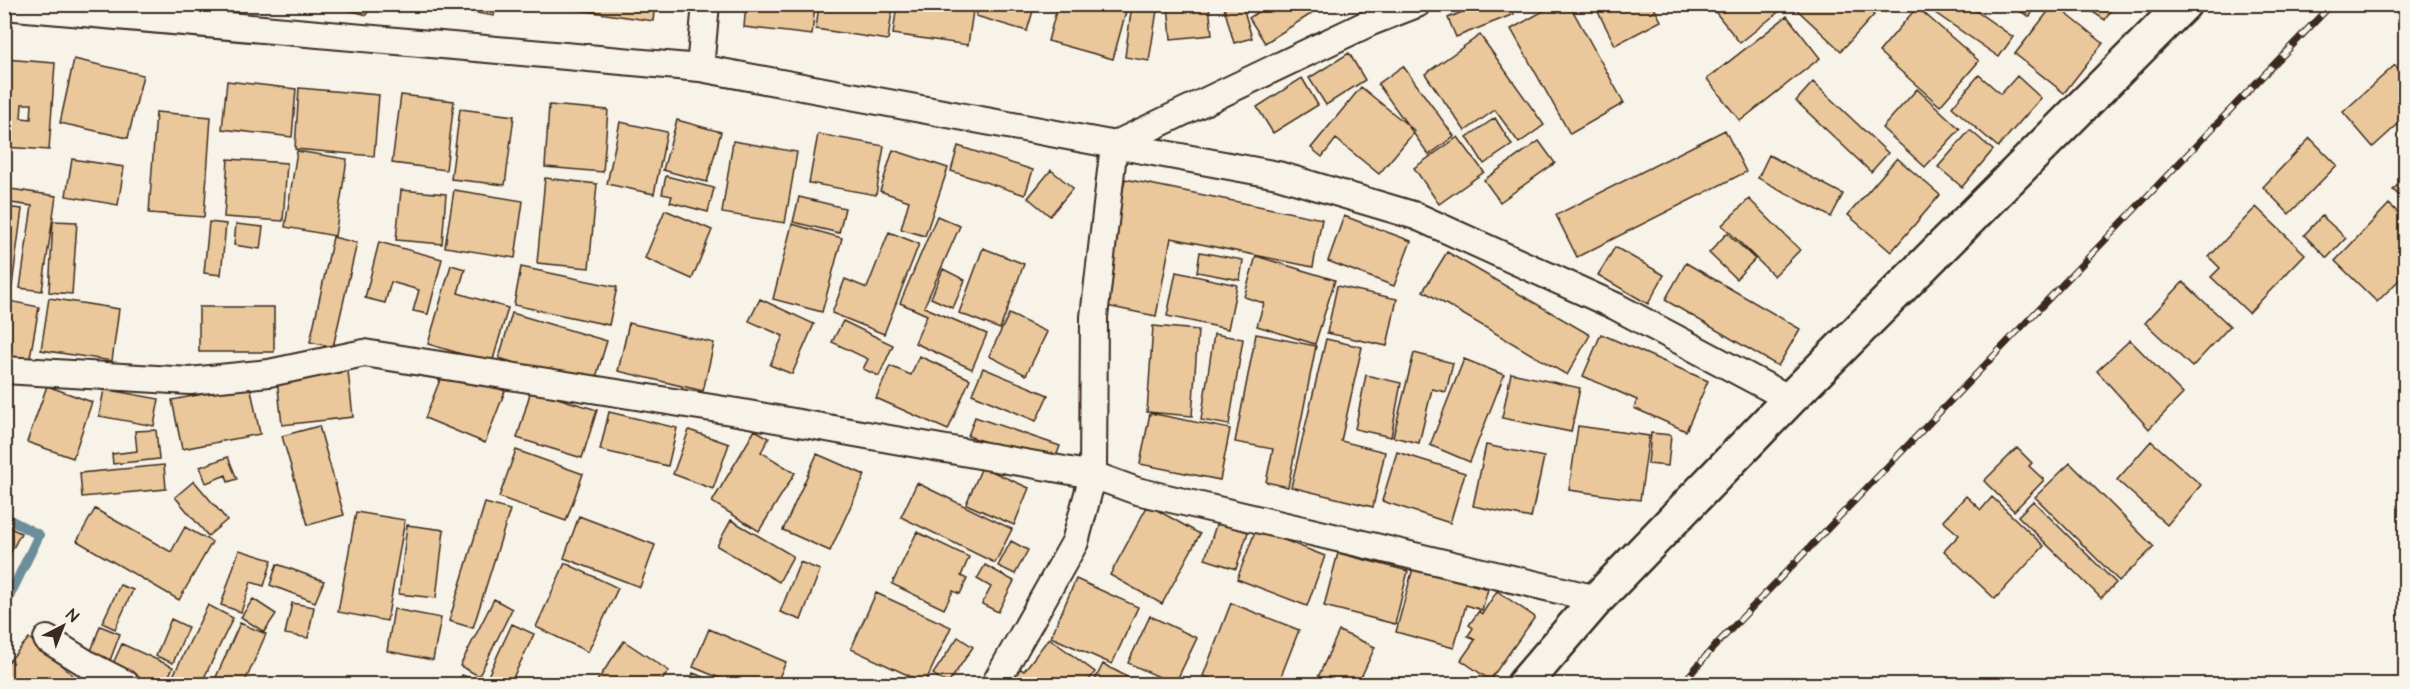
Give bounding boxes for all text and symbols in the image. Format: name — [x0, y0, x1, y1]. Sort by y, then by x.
north arrow — [33, 596, 93, 656]
text: N — [61, 604, 83, 627]

